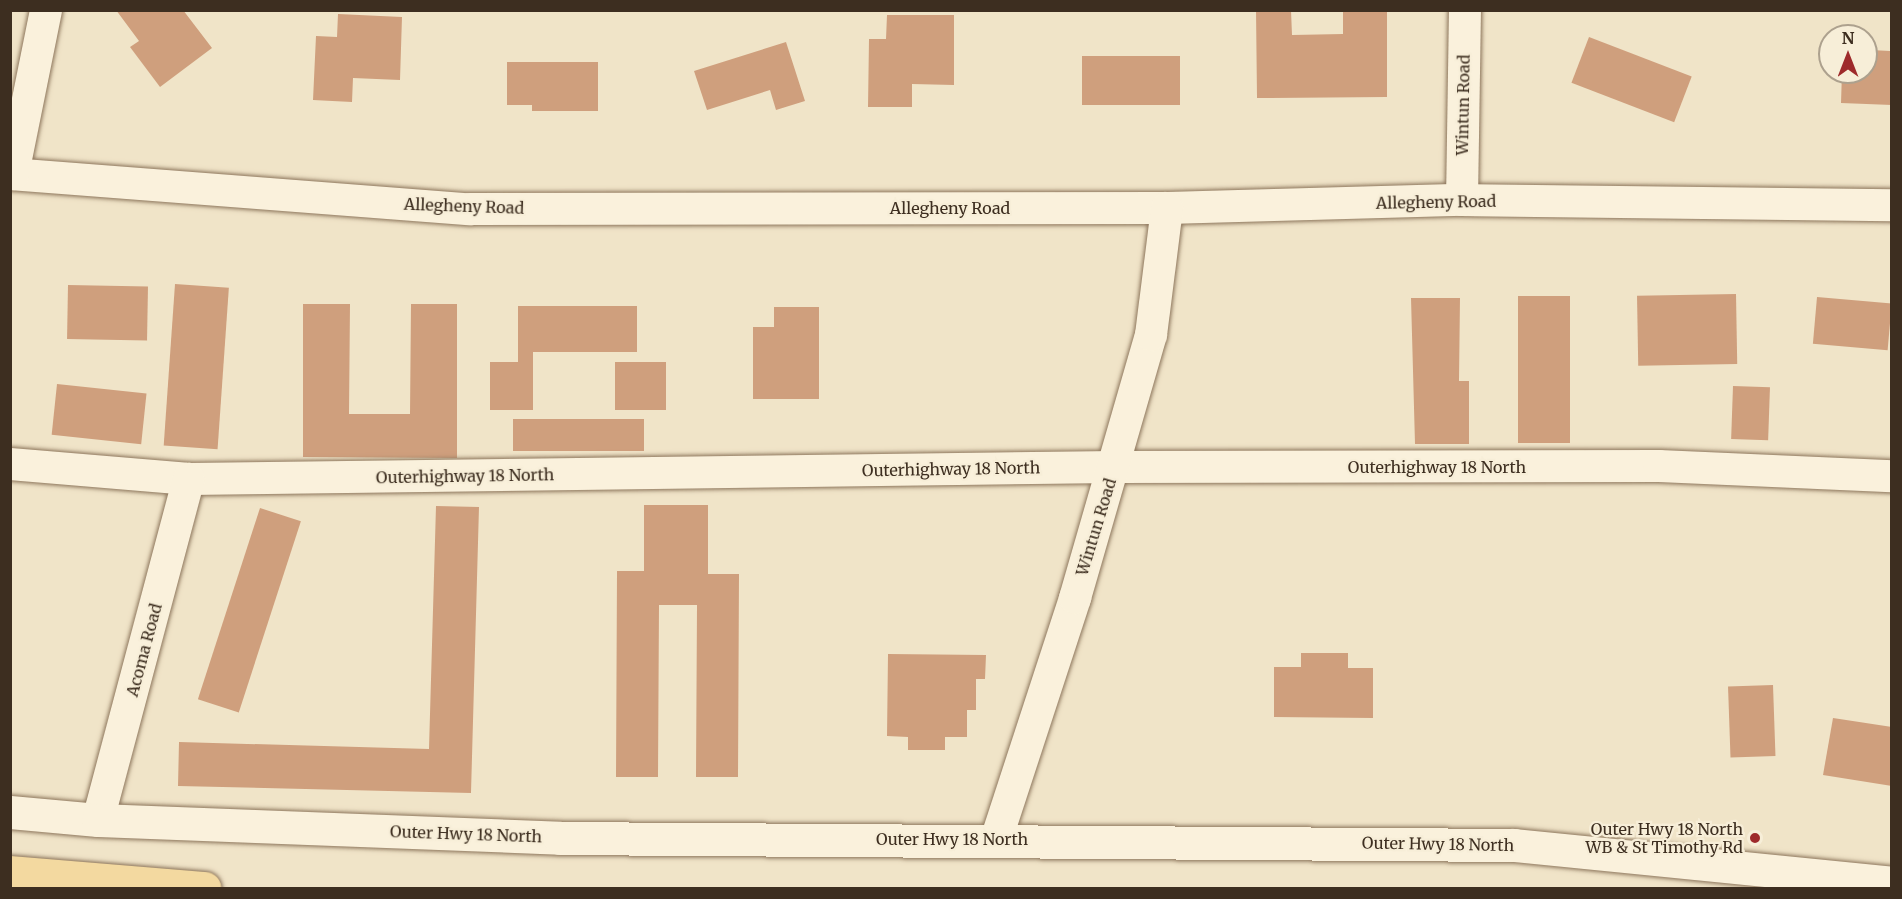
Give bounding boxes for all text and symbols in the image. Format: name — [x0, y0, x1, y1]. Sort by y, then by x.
north arrow — [1818, 24, 1878, 84]
text: N — [1842, 28, 1854, 48]
street label: Wintun Road — [1453, 54, 1473, 156]
street label: Allegheny Road — [1376, 191, 1496, 213]
street label: Allegheny Road — [404, 194, 524, 218]
street label: Allegheny Road — [890, 198, 1010, 218]
street label: Outerhighway 18 North — [1348, 457, 1526, 477]
street label: Outerhighway 18 North — [862, 458, 1040, 480]
street label: Outerhighway 18 North — [376, 465, 554, 487]
street label: Wintun Road — [1072, 476, 1120, 578]
street label: Acoma Road — [122, 601, 166, 699]
place label: Outer Hwy 18 North WB & St Timothy Rd — [1585, 819, 1743, 857]
street label: Outer Hwy 18 North — [390, 822, 542, 846]
street label: Outer Hwy 18 North — [876, 829, 1028, 849]
marker: Outer Hwy 18 North WB & St Timothy Rd — [1748, 831, 1762, 845]
street label: Outer Hwy 18 North — [1362, 833, 1514, 855]

